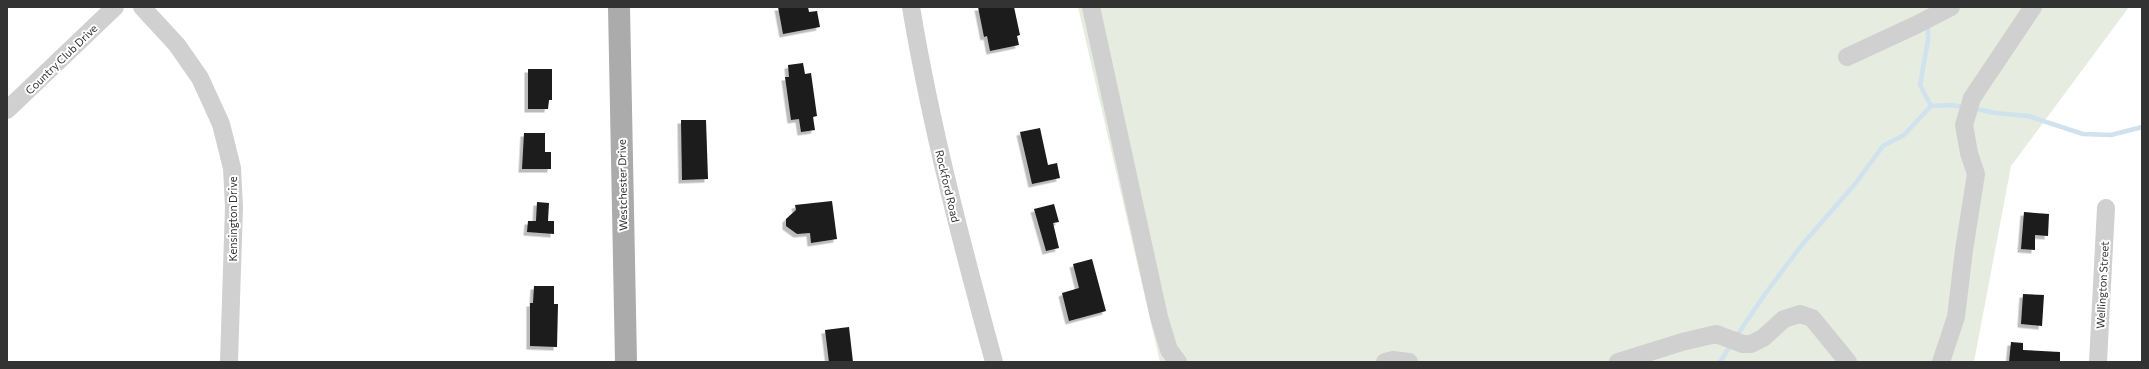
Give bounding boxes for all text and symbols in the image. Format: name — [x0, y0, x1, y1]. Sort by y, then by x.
street label: Country Club Drive — [22, 21, 100, 97]
street label: Westchester Drive — [615, 139, 629, 231]
street label: Rockford Road — [933, 148, 963, 224]
street label: Kensington Drive — [226, 176, 239, 262]
street label: Wellington Street — [2093, 241, 2111, 329]

